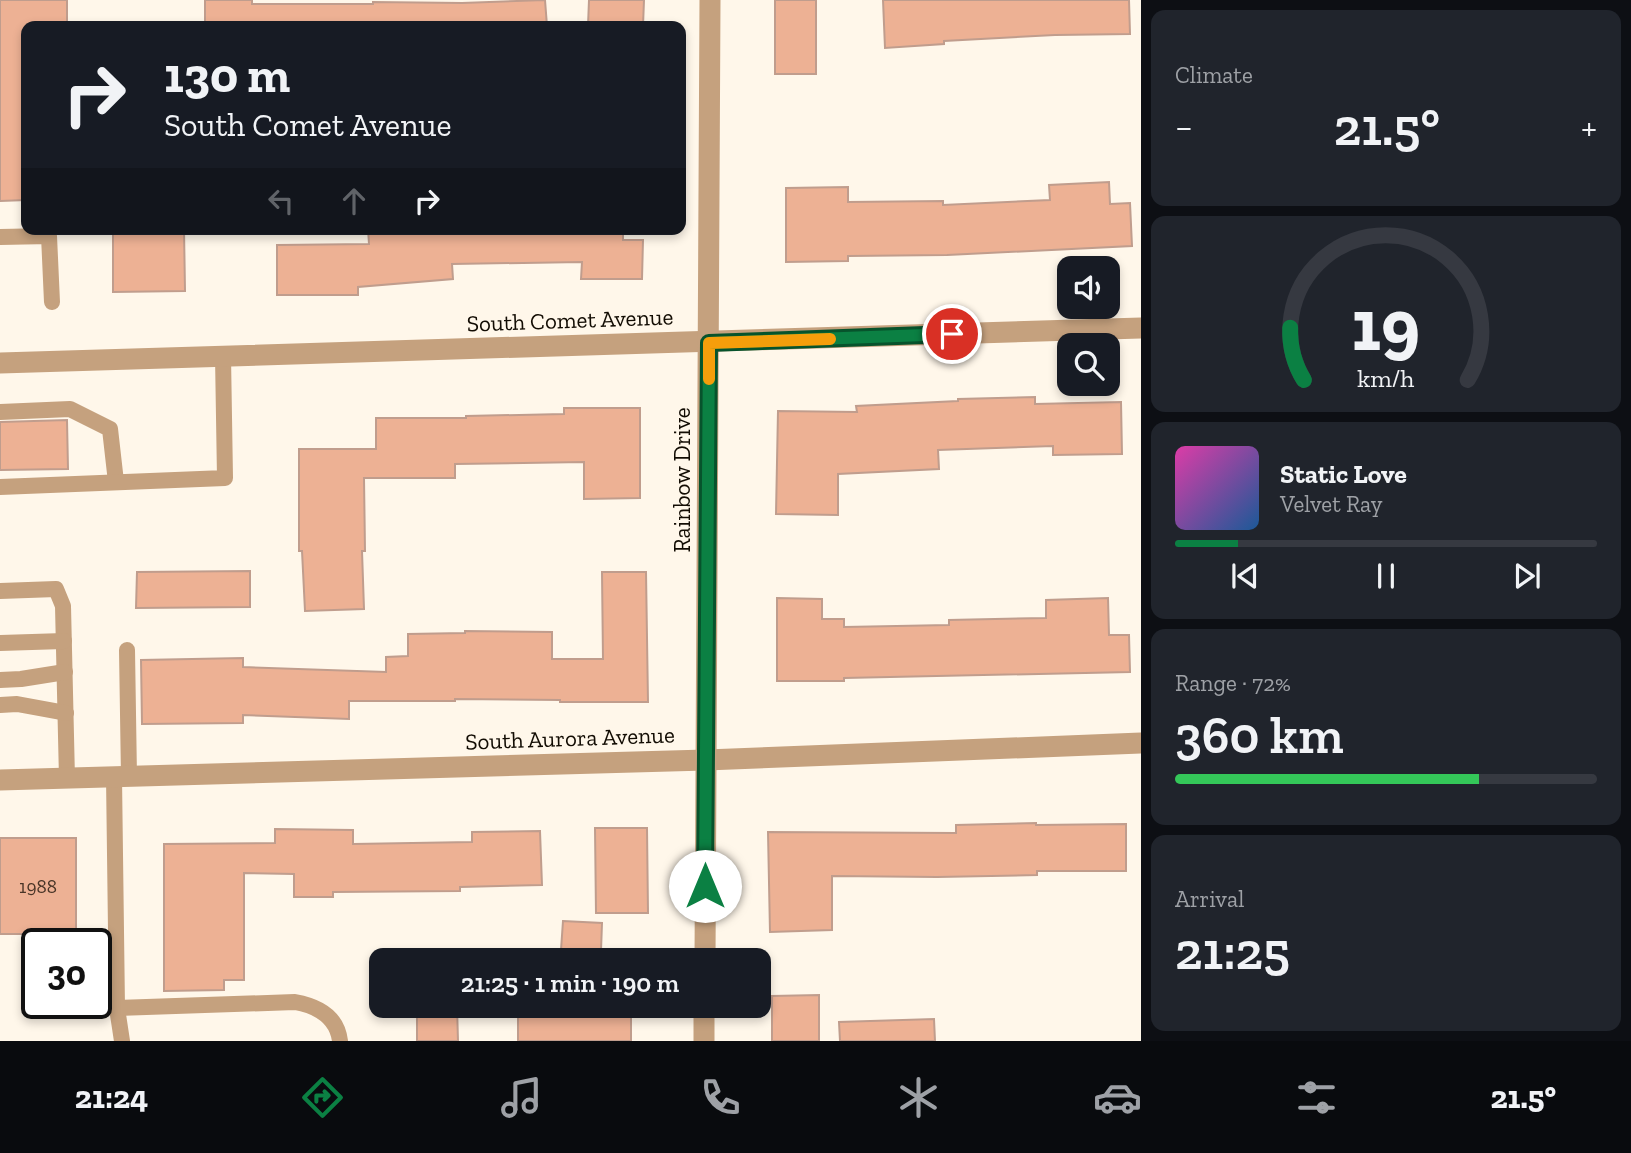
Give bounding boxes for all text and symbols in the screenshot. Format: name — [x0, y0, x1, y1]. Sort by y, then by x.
text: 130 m — [164, 46, 290, 105]
icon: right — [49, 49, 140, 140]
text: Climate — [1175, 61, 1253, 89]
text: 21.5° — [1334, 96, 1440, 158]
text: − — [1175, 104, 1193, 150]
text: + — [1581, 104, 1597, 150]
text: South Comet Avenue — [164, 106, 451, 144]
icon: left — [262, 182, 300, 220]
icon: ahead — [335, 182, 373, 220]
icon: right — [408, 182, 446, 220]
map controls — [1057, 256, 1120, 396]
button: sound — [1057, 256, 1120, 319]
text: 19 — [1352, 282, 1420, 370]
street label: South Comet Avenue — [466, 302, 674, 338]
pin — [922, 304, 982, 364]
icon: arrive — [933, 315, 971, 353]
button: search — [1057, 333, 1120, 396]
text: km/h — [1357, 363, 1415, 393]
street label: Rainbow Drive — [668, 407, 696, 553]
text: Static Love — [1280, 458, 1407, 490]
text: Velvet Ray — [1280, 490, 1382, 518]
icon: previous — [1226, 557, 1264, 595]
icon: pause — [1367, 557, 1405, 595]
icon: next — [1508, 557, 1546, 595]
text: Range · 72% — [1175, 669, 1291, 697]
text: 360 km — [1175, 704, 1343, 766]
street label: South Aurora Avenue — [465, 720, 675, 756]
position arrow — [668, 849, 742, 923]
house number: 1988 — [19, 875, 57, 898]
text: Arrival — [1175, 885, 1244, 913]
text: 21:25 — [1175, 920, 1290, 982]
speed limit sign: 30 — [21, 928, 112, 1019]
text: 21:25 · 1 min · 190 m — [461, 967, 679, 999]
icon: directions — [298, 1073, 347, 1122]
icon: music — [497, 1073, 546, 1122]
icon: phone — [696, 1073, 745, 1122]
icon: climate — [894, 1073, 943, 1122]
icon: car — [1093, 1073, 1142, 1122]
icon: filters — [1292, 1073, 1341, 1122]
text: 21:24 — [75, 1078, 148, 1116]
text: 21.5° — [1490, 1078, 1556, 1116]

